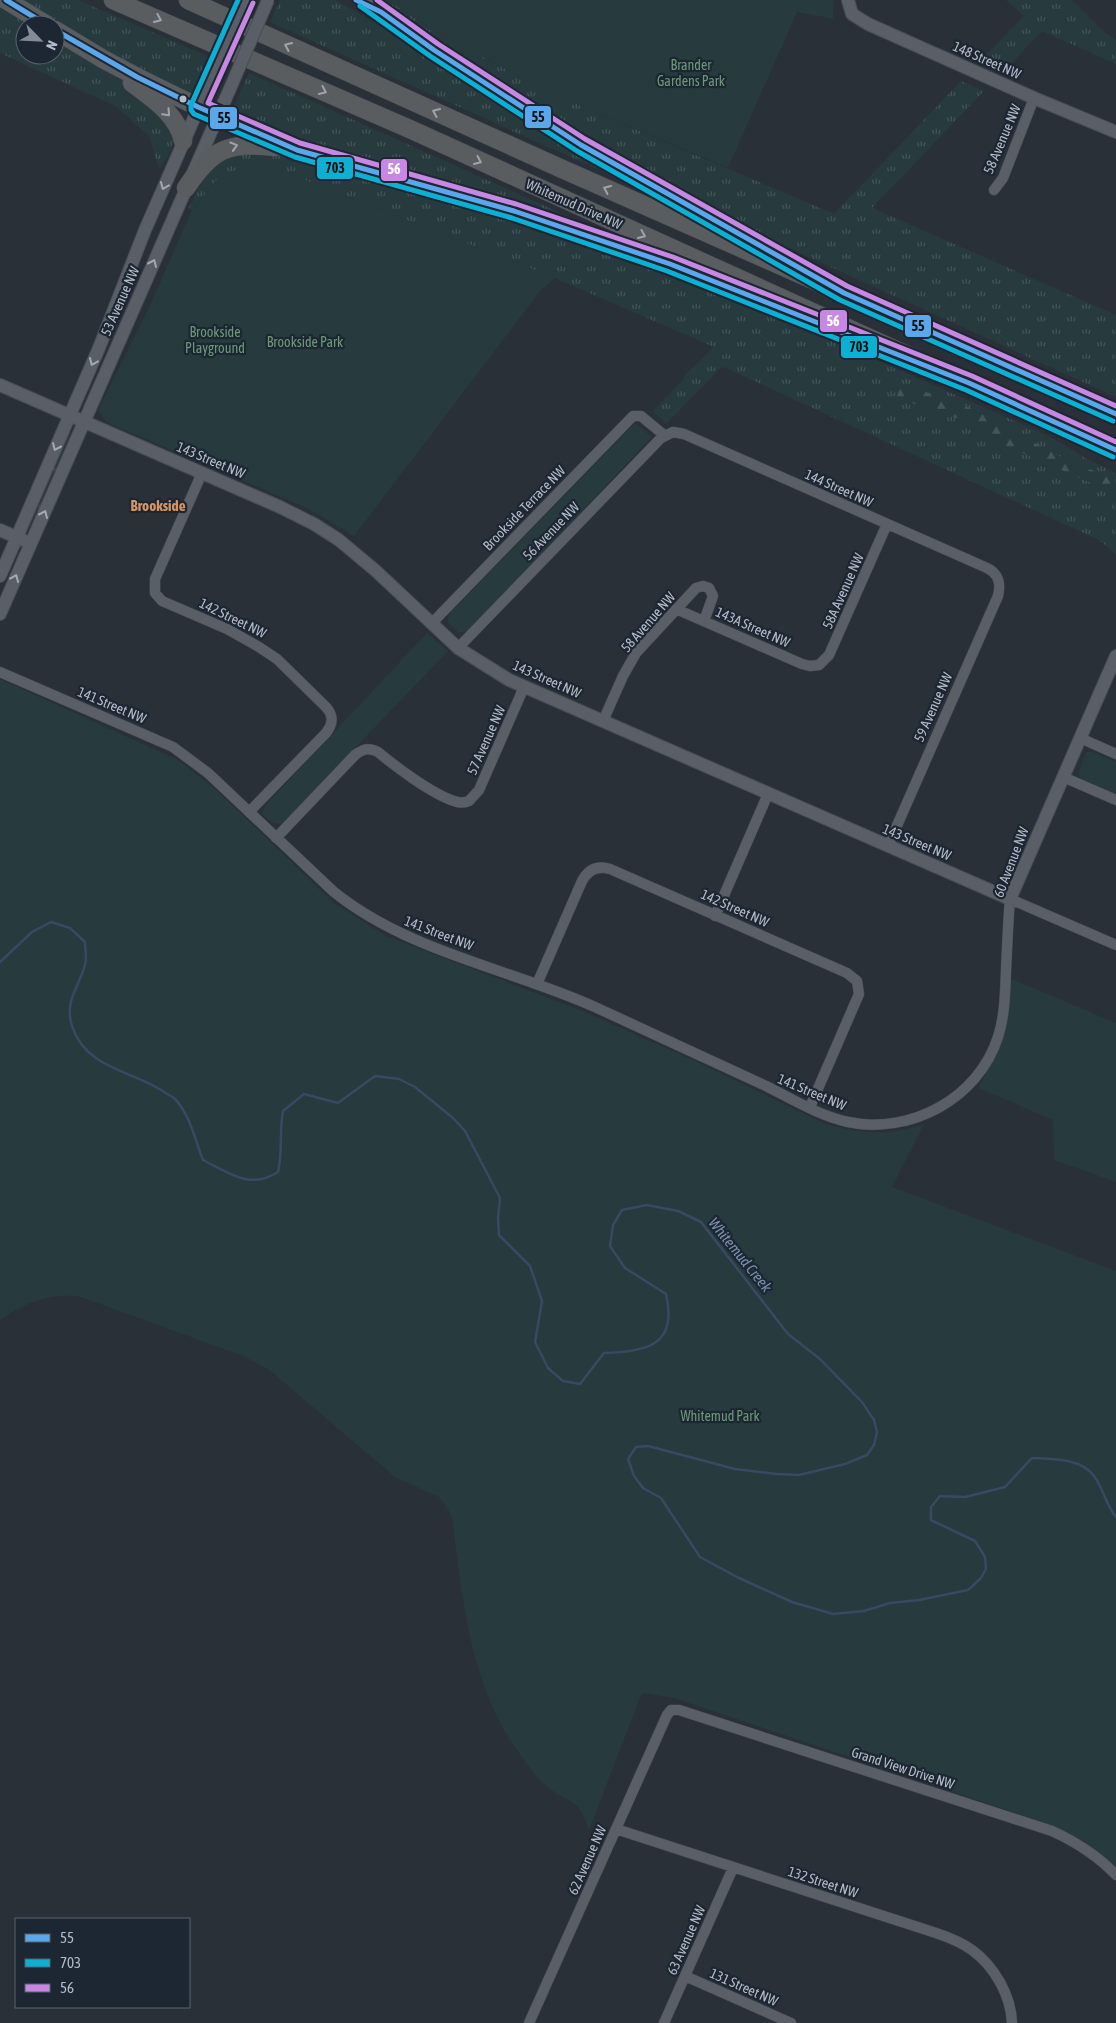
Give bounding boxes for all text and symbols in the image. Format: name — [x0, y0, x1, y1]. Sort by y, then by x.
one-way arrow — [153, 13, 162, 23]
north arrow — [15, 15, 65, 65]
text: N — [43, 38, 61, 52]
street label: 148 Street NW — [951, 38, 1024, 82]
one-way arrow — [284, 41, 293, 52]
park label: Brander Gardens Park — [657, 57, 725, 89]
one-way arrow — [318, 85, 327, 96]
unlabelled marker — [178, 94, 188, 104]
street label: 58 Avenue NW — [980, 101, 1024, 176]
line badge: 55 — [524, 105, 552, 129]
line badge: 55 — [209, 106, 238, 130]
one-way arrow — [161, 107, 170, 116]
one-way arrow — [432, 108, 441, 119]
text: 55 — [531, 109, 545, 125]
text: 55 — [217, 110, 231, 126]
one-way arrow — [230, 142, 238, 152]
one-way arrow — [473, 154, 482, 165]
line badge: 703 — [316, 156, 354, 180]
line badge: 56 — [380, 158, 408, 182]
text: 703 — [325, 160, 345, 176]
text: 56 — [387, 161, 401, 177]
street label: Whitemud Drive NW — [524, 176, 625, 233]
one-way arrow — [160, 181, 171, 190]
one-way arrow — [603, 185, 612, 196]
one-way arrow — [637, 228, 646, 239]
one-way arrow — [147, 259, 158, 268]
street label: 53 Avenue NW — [98, 263, 143, 338]
line badge: 56 — [819, 309, 848, 333]
text: 56 — [826, 313, 840, 329]
line badge: 55 — [904, 314, 932, 338]
text: 55 — [911, 318, 925, 334]
park label: Brookside Playground — [185, 324, 245, 356]
park label: Brookside Park — [267, 334, 343, 350]
line badge: 703 — [840, 335, 878, 359]
text: 703 — [849, 339, 869, 355]
one-way arrow — [88, 357, 99, 366]
street label: 143 Street NW — [174, 438, 248, 482]
one-way arrow — [52, 442, 63, 451]
street label: Brookside Terrace NW — [480, 462, 569, 554]
street label: 144 Street NW — [803, 466, 876, 510]
district label: Brookside — [131, 497, 186, 514]
street label: 56 Avenue NW — [519, 498, 583, 563]
one-way arrow — [37, 510, 48, 519]
street label: 58A Avenue NW — [819, 550, 867, 631]
one-way arrow — [9, 574, 20, 583]
street label: 58 Avenue NW — [618, 588, 679, 655]
street label: 142 Street NW — [197, 595, 270, 641]
street label: 143A Street NW — [713, 604, 793, 651]
street label: 143 Street NW — [511, 657, 584, 701]
street label: 59 Avenue NW — [911, 669, 956, 744]
street label: 141 Street NW — [75, 683, 149, 727]
street label: 57 Avenue NW — [464, 702, 509, 777]
street label: 143 Street NW — [880, 820, 954, 864]
street label: 60 Avenue NW — [990, 824, 1032, 899]
street label: 142 Street NW — [699, 886, 772, 930]
street label: 141 Street NW — [402, 913, 477, 954]
street label: 141 Street NW — [775, 1070, 849, 1114]
water label: Whitemud Creek — [705, 1214, 776, 1295]
park label: Whitemud Park — [680, 1408, 760, 1424]
street label: Grand View Drive NW — [850, 1744, 957, 1792]
street label: 62 Avenue NW — [565, 1822, 610, 1897]
street label: 132 Street NW — [786, 1863, 861, 1901]
street label: 63 Avenue NW — [664, 1902, 709, 1977]
legend — [15, 1918, 190, 2008]
text: 55 — [60, 1929, 74, 1946]
text: 703 — [60, 1954, 81, 1971]
street label: 131 Street NW — [708, 1965, 781, 2009]
text: 56 — [60, 1979, 74, 1996]

